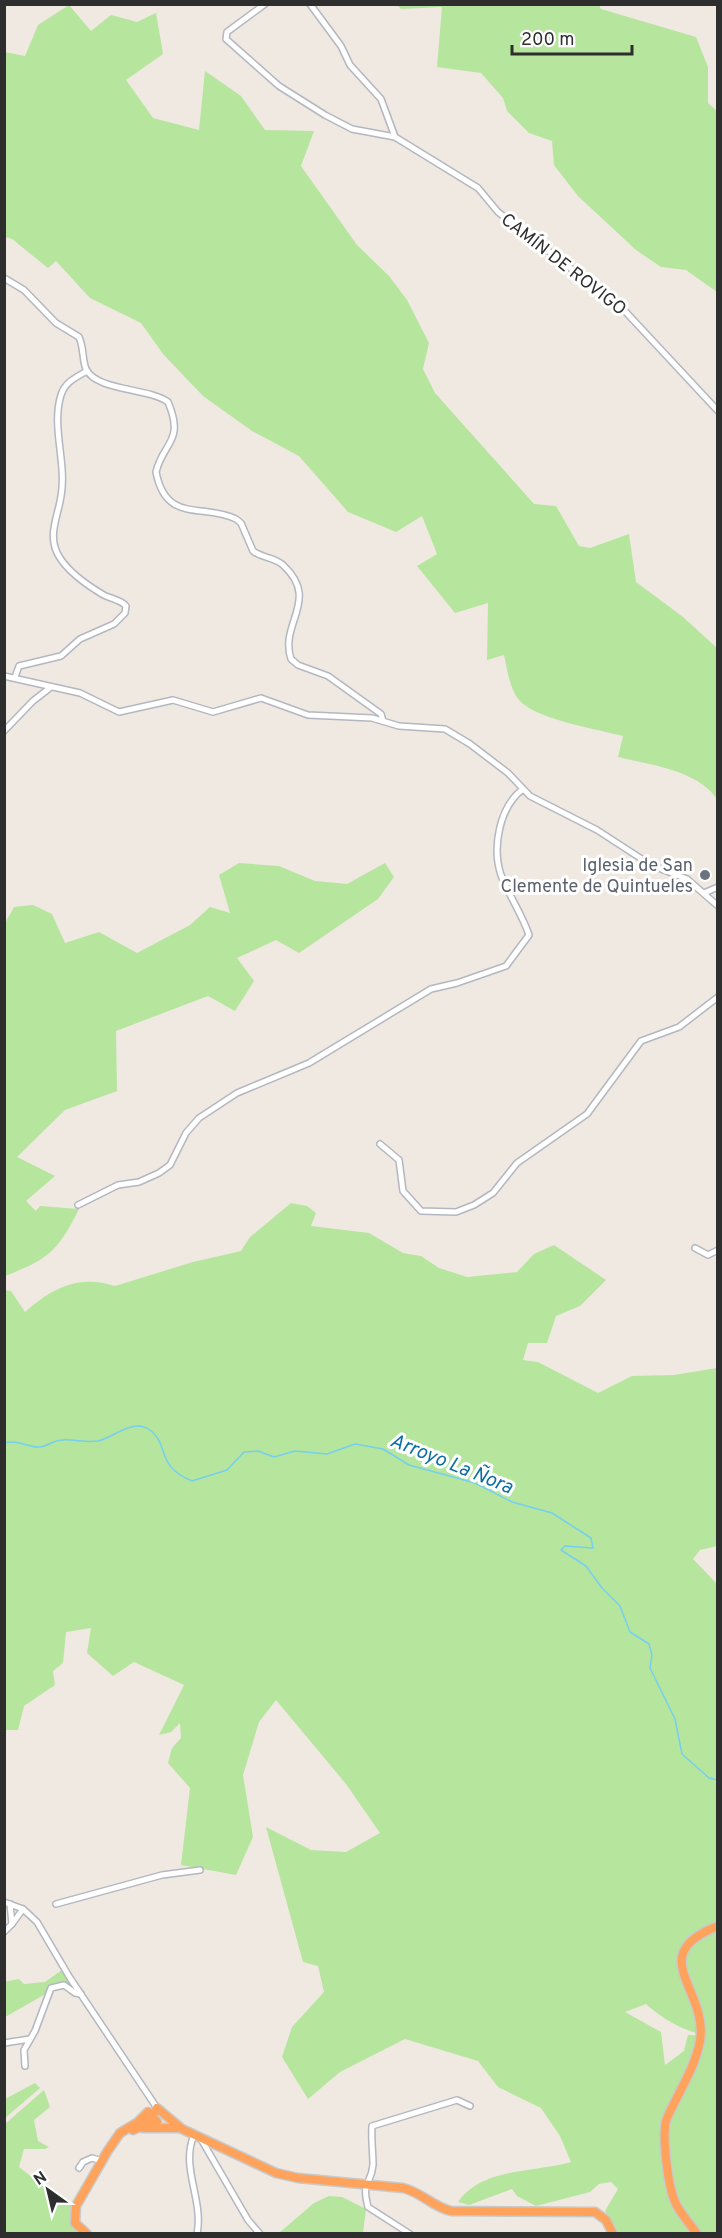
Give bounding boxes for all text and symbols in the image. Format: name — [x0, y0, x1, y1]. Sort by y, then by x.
scale bar — [512, 18, 632, 56]
text: 200 m — [521, 29, 574, 52]
street label: CAMÍN DE ROVIGO — [496, 207, 632, 321]
place label: Iglesia de San Clemente de Quintueles — [501, 855, 693, 899]
marker: Iglesia de San Clemente de Quintueles — [698, 868, 712, 882]
water label: Arroyo La Ñora — [386, 1428, 517, 1502]
north arrow — [18, 2160, 78, 2220]
text: N — [30, 2168, 51, 2191]

